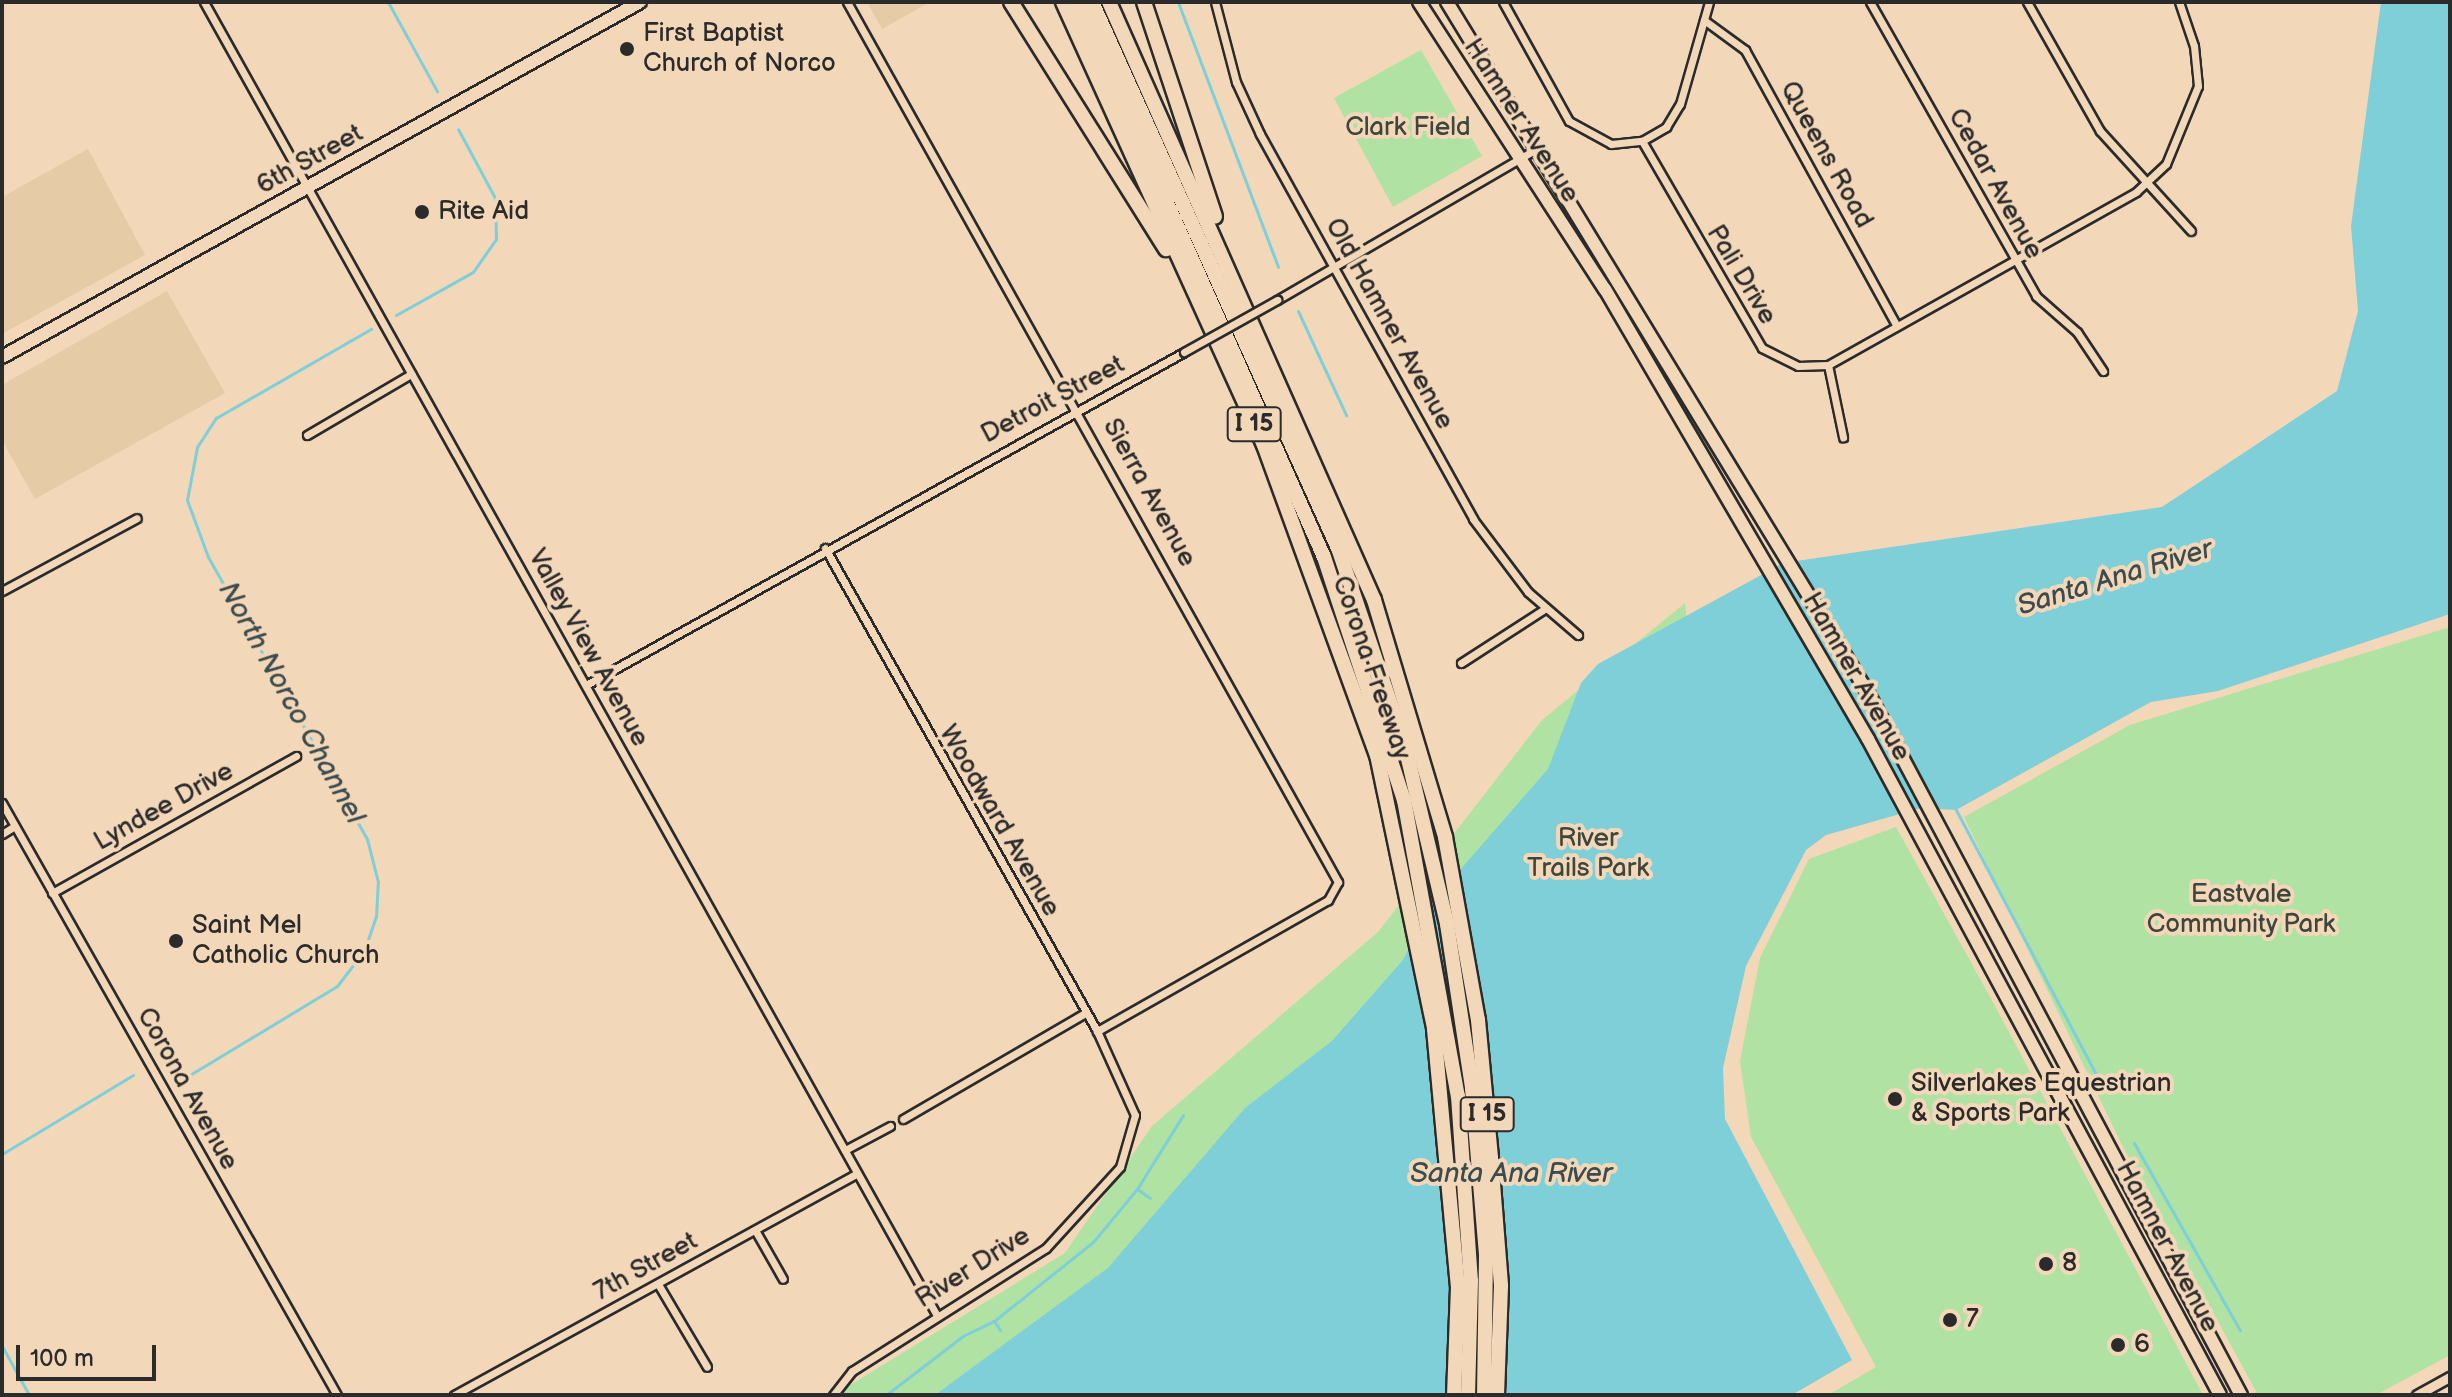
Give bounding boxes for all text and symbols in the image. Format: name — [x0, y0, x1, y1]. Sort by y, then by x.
place label: First Baptist Church of Norco — [643, 18, 836, 80]
street label: Hamner Avenue — [1456, 33, 1586, 209]
marker: First Baptist Church of Norco — [618, 40, 636, 58]
street label: Queens Road — [1773, 76, 1879, 234]
street label: Cedar Avenue — [1941, 103, 2049, 265]
park label: Clark Field — [1345, 112, 1471, 144]
street label: 6th Street — [251, 118, 369, 202]
place label: Rite Aid — [438, 196, 529, 228]
marker: Rite Aid — [413, 203, 431, 221]
street label: Old Hamner Avenue — [1318, 213, 1460, 435]
street label: Pali Drive — [1699, 220, 1783, 330]
street label: Detroit Street — [976, 349, 1130, 451]
road number: I 15 — [1226, 404, 1282, 444]
street label: Sierra Avenue — [1095, 414, 1203, 572]
water label: Santa Ana River — [2013, 532, 2217, 624]
street label: Valley View Avenue — [520, 543, 656, 753]
street label: Corona Freeway — [1325, 572, 1417, 764]
water label: North Norco Channel — [211, 576, 371, 830]
street label: Hamner Avenue — [1795, 587, 1917, 767]
street label: Woodward Avenue — [932, 720, 1066, 922]
street label: Lyndee Drive — [89, 756, 239, 858]
park label: River Trails Park — [1527, 823, 1649, 884]
park label: Eastvale Community Park — [2146, 879, 2336, 940]
place label: Saint Mel Catholic Church — [192, 910, 379, 972]
marker: Saint Mel Catholic Church — [167, 932, 185, 950]
street label: Corona Avenue — [130, 1002, 244, 1176]
place label: Silverlakes Equestrian & Sports Park — [1911, 1068, 2171, 1130]
marker: Silverlakes Equestrian & Sports Park — [1886, 1090, 1904, 1108]
road number: I 15 — [1459, 1094, 1515, 1134]
street label: Hamner Avenue — [2109, 1156, 2225, 1338]
water label: Santa Ana River — [1410, 1157, 1612, 1191]
street label: River Drive — [910, 1221, 1036, 1315]
street label: 7th Street — [589, 1226, 703, 1308]
place label: 8 — [2062, 1248, 2077, 1280]
marker: 8 — [2037, 1255, 2055, 1273]
place label: 7 — [1966, 1304, 1979, 1336]
marker: 7 — [1941, 1311, 1959, 1329]
scale bar — [20, 1329, 160, 1379]
place label: 6 — [2134, 1329, 2150, 1361]
marker: 6 — [2109, 1336, 2127, 1354]
text: 100 m — [30, 1344, 94, 1373]

